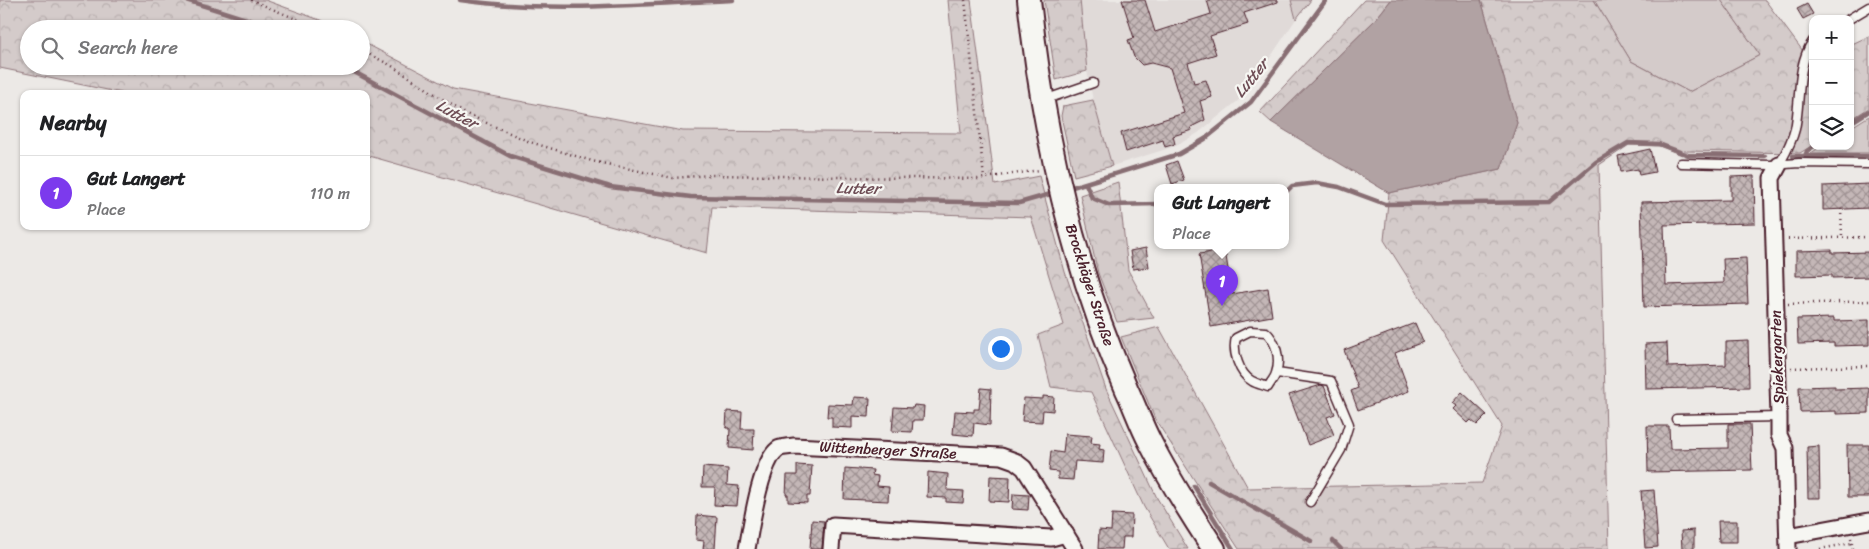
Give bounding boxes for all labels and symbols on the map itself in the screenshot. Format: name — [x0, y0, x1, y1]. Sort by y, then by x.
water label: Lutter — [1226, 49, 1278, 104]
water label: Lutter — [431, 91, 486, 139]
water label: Lutter — [836, 173, 884, 203]
street label: Brockhäger Straße — [1058, 221, 1122, 350]
pin: 1 — [1206, 265, 1238, 306]
street label: Spiekergarten — [1762, 310, 1792, 404]
your location — [988, 336, 1014, 362]
street label: Wittenberger Straße — [819, 433, 957, 467]

